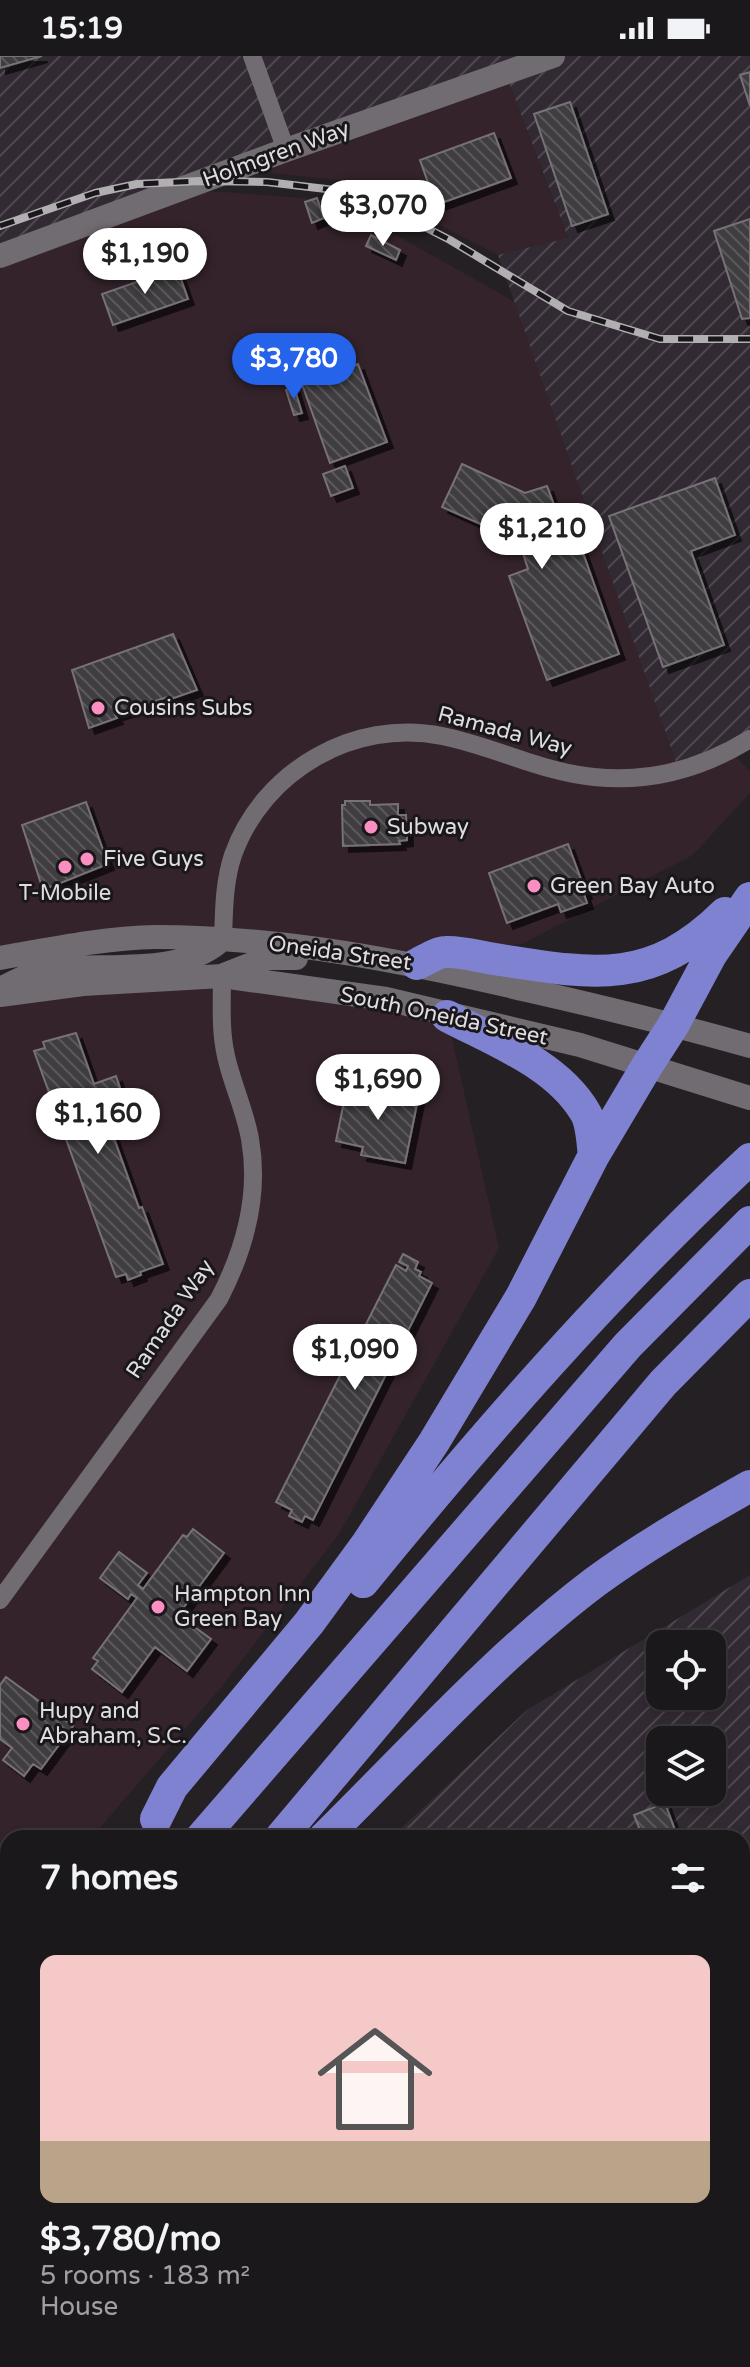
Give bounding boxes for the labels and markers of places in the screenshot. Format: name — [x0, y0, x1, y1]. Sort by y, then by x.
pin: $3,070 — [318, 180, 448, 248]
pin: $1,190 — [80, 228, 210, 296]
pin: $3,780 — [229, 333, 359, 401]
pin: $1,210 — [477, 503, 607, 571]
place label: Cousins Subs — [114, 695, 253, 721]
marker: Cousins Subs — [89, 699, 107, 717]
place label: Subway — [387, 814, 469, 840]
marker: Subway — [362, 818, 380, 836]
place label: Five Guys — [103, 846, 204, 872]
marker: Five Guys — [78, 850, 96, 868]
marker: T-Mobile — [56, 858, 74, 876]
place label: Green Bay Auto — [550, 873, 715, 899]
marker: Green Bay Auto — [525, 877, 543, 895]
place label: T-Mobile — [19, 880, 111, 906]
pin: $1,690 — [313, 1054, 443, 1122]
pin: $1,160 — [33, 1088, 163, 1156]
pin: $1,090 — [290, 1324, 420, 1392]
place label: Hampton Inn Green Bay — [174, 1581, 311, 1632]
marker: Hampton Inn Green Bay — [149, 1598, 167, 1616]
place label: Hupy and Abraham, S.C. — [39, 1698, 187, 1749]
marker: Hupy and Abraham, S.C. — [14, 1715, 32, 1733]

